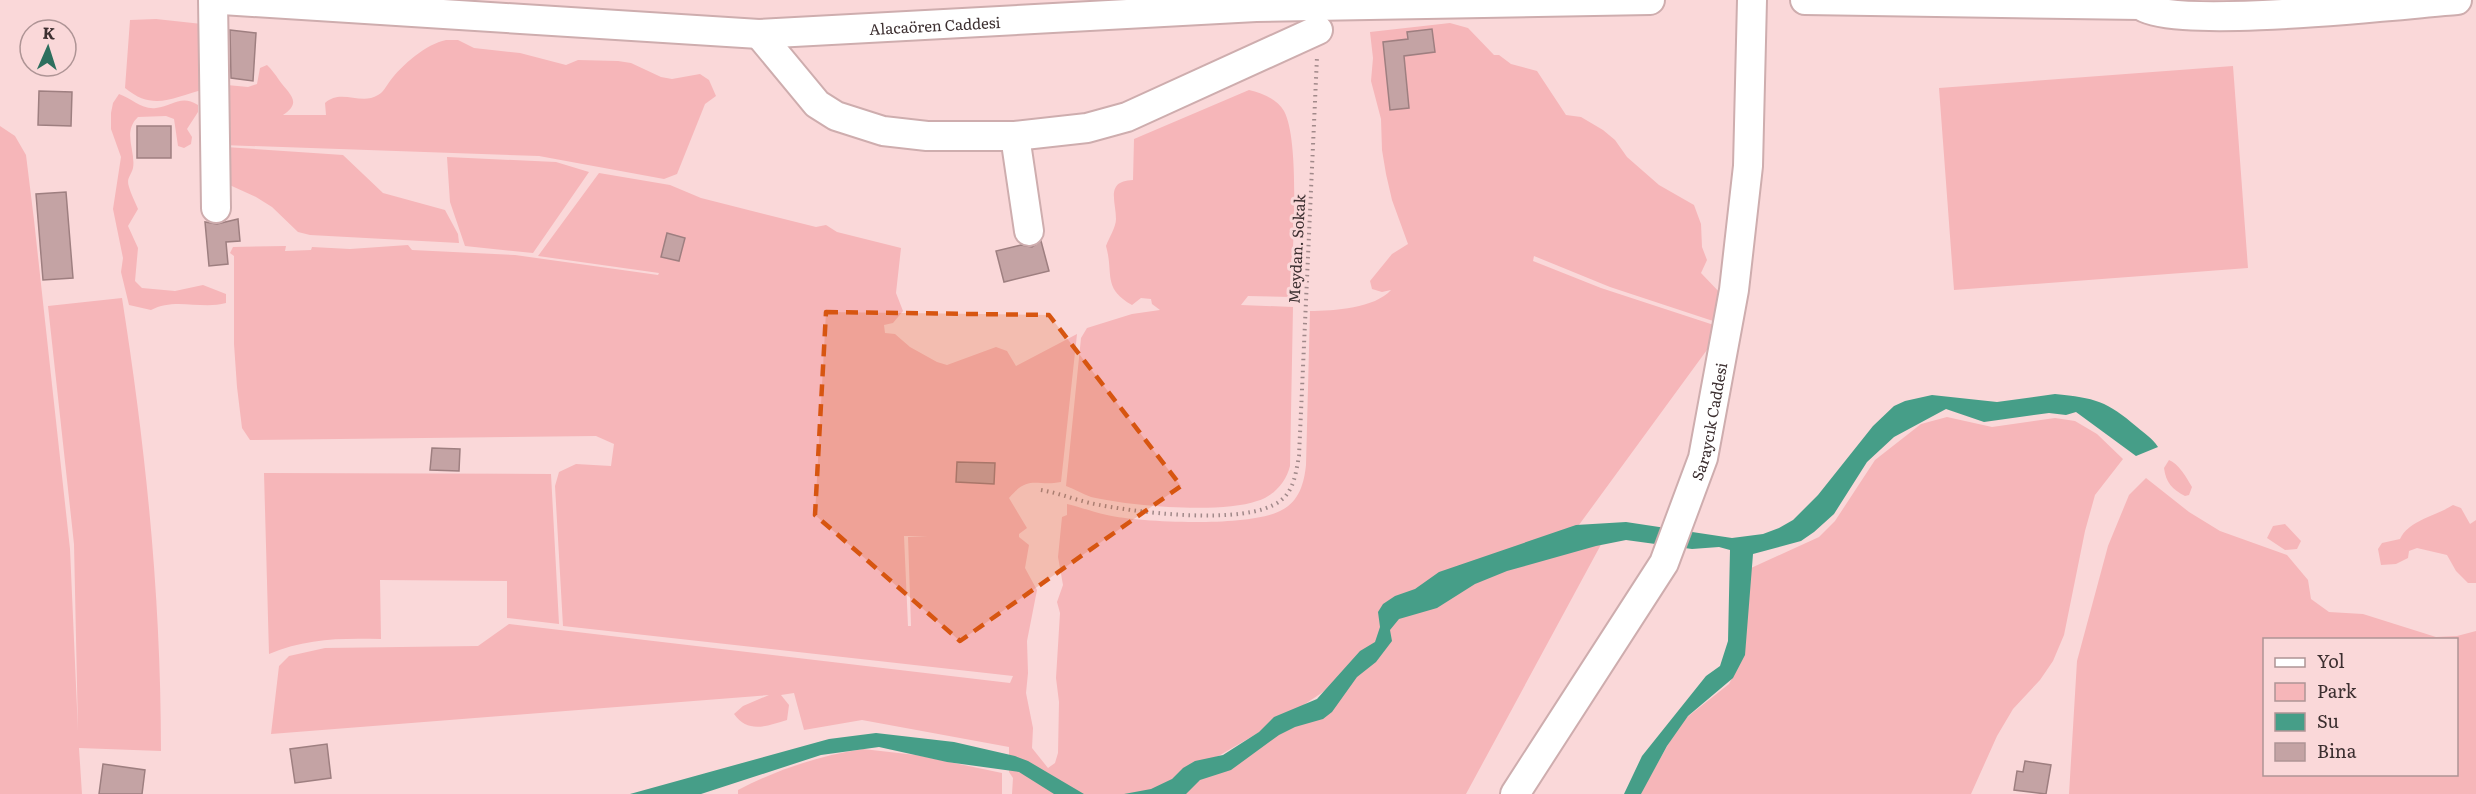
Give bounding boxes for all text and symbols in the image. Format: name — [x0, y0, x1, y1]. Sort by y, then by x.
street label: Alacaören Caddesi — [868, 9, 1001, 40]
north arrow — [18, 18, 78, 78]
text: K — [42, 20, 56, 44]
street label: Meydan. Sokak — [1282, 193, 1310, 304]
street label: Saraycık Caddesi — [1684, 361, 1732, 483]
legend — [2263, 638, 2458, 776]
text: Yol — [2317, 647, 2345, 674]
text: Park — [2317, 677, 2358, 704]
text: Su — [2317, 707, 2339, 734]
text: Bina — [2317, 737, 2357, 764]

